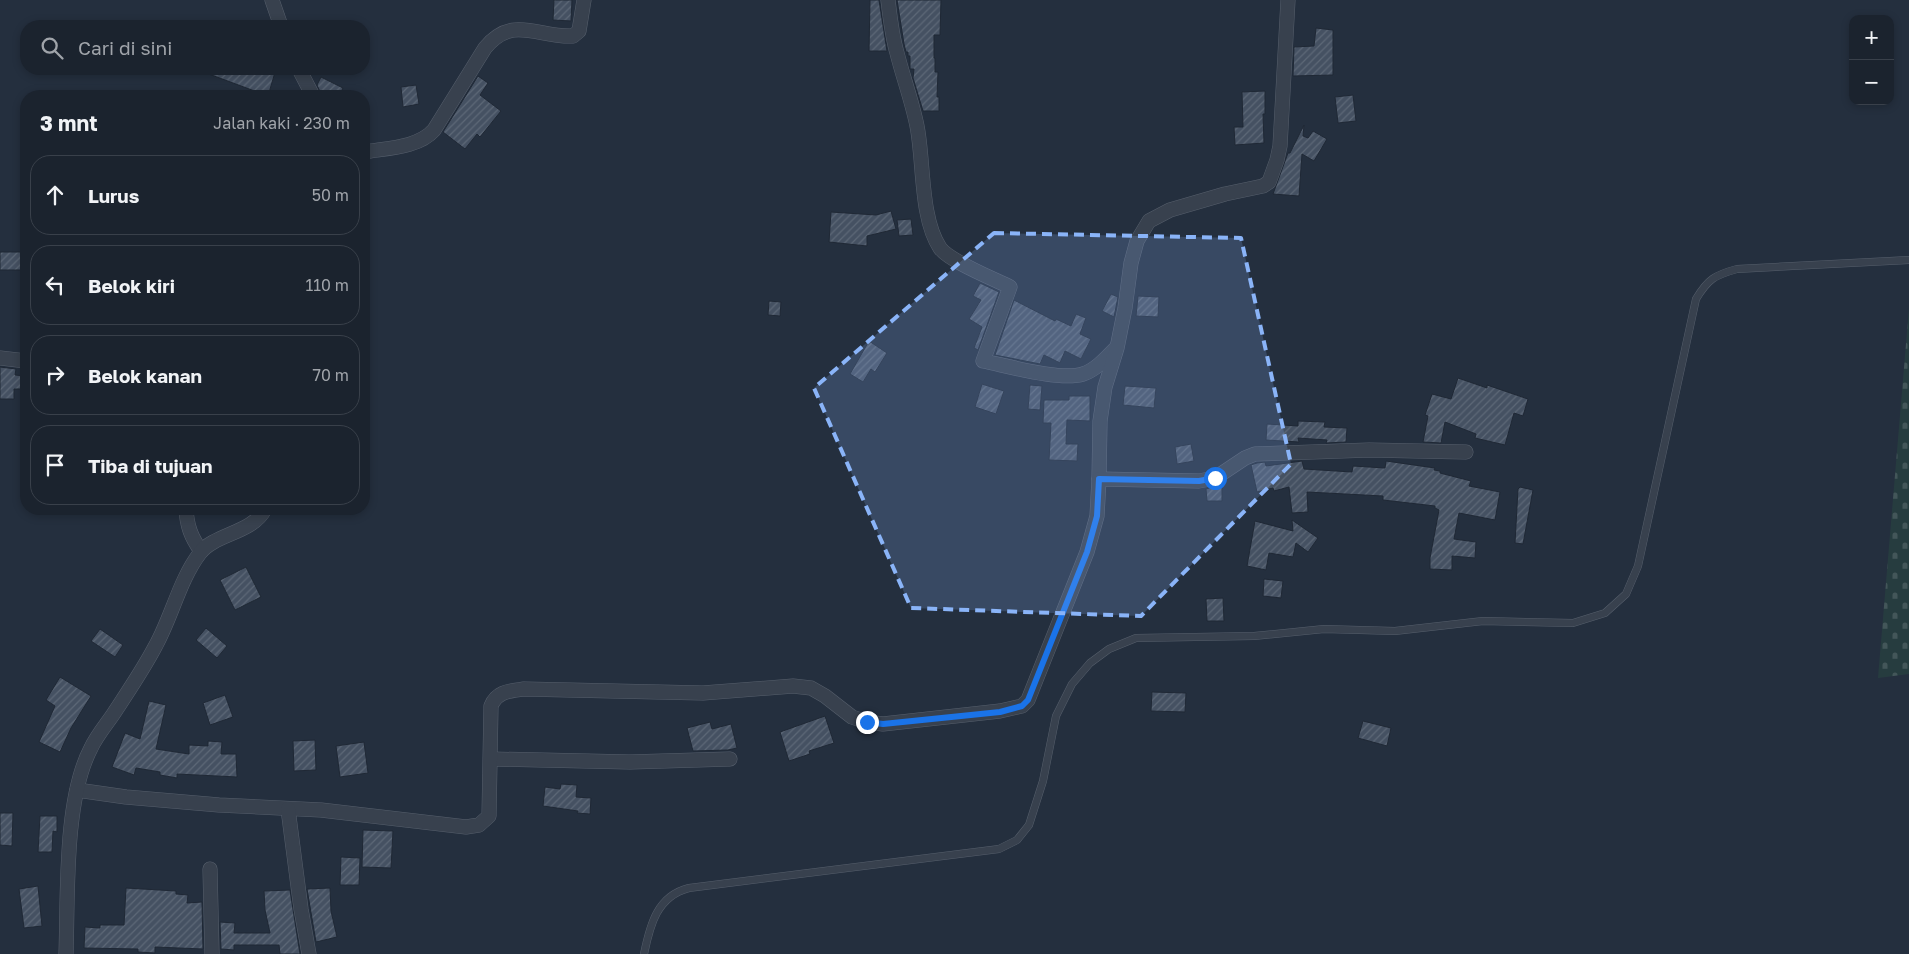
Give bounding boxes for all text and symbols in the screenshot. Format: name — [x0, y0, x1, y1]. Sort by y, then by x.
map controls — [1849, 15, 1894, 105]
button: + — [1849, 15, 1894, 60]
search box — [20, 20, 370, 75]
icon: search — [38, 34, 66, 62]
text: Cari di sini — [78, 36, 172, 59]
button: − — [1849, 60, 1894, 105]
text: 3 mnt — [40, 110, 98, 136]
text: Jalan kaki · 230 m — [213, 113, 350, 133]
icon: ahead — [41, 181, 69, 209]
text: Lurus — [88, 184, 139, 207]
text: 50 m — [312, 185, 349, 205]
icon: left — [41, 271, 69, 299]
text: Belok kiri — [88, 274, 175, 297]
text: 110 m — [305, 275, 349, 295]
icon: right — [41, 361, 69, 389]
text: Belok kanan — [88, 364, 202, 387]
text: 70 m — [312, 365, 349, 385]
icon: arrive — [41, 451, 69, 479]
text: Tiba di tujuan — [88, 454, 213, 477]
route start — [1204, 467, 1227, 490]
route end — [856, 711, 879, 734]

